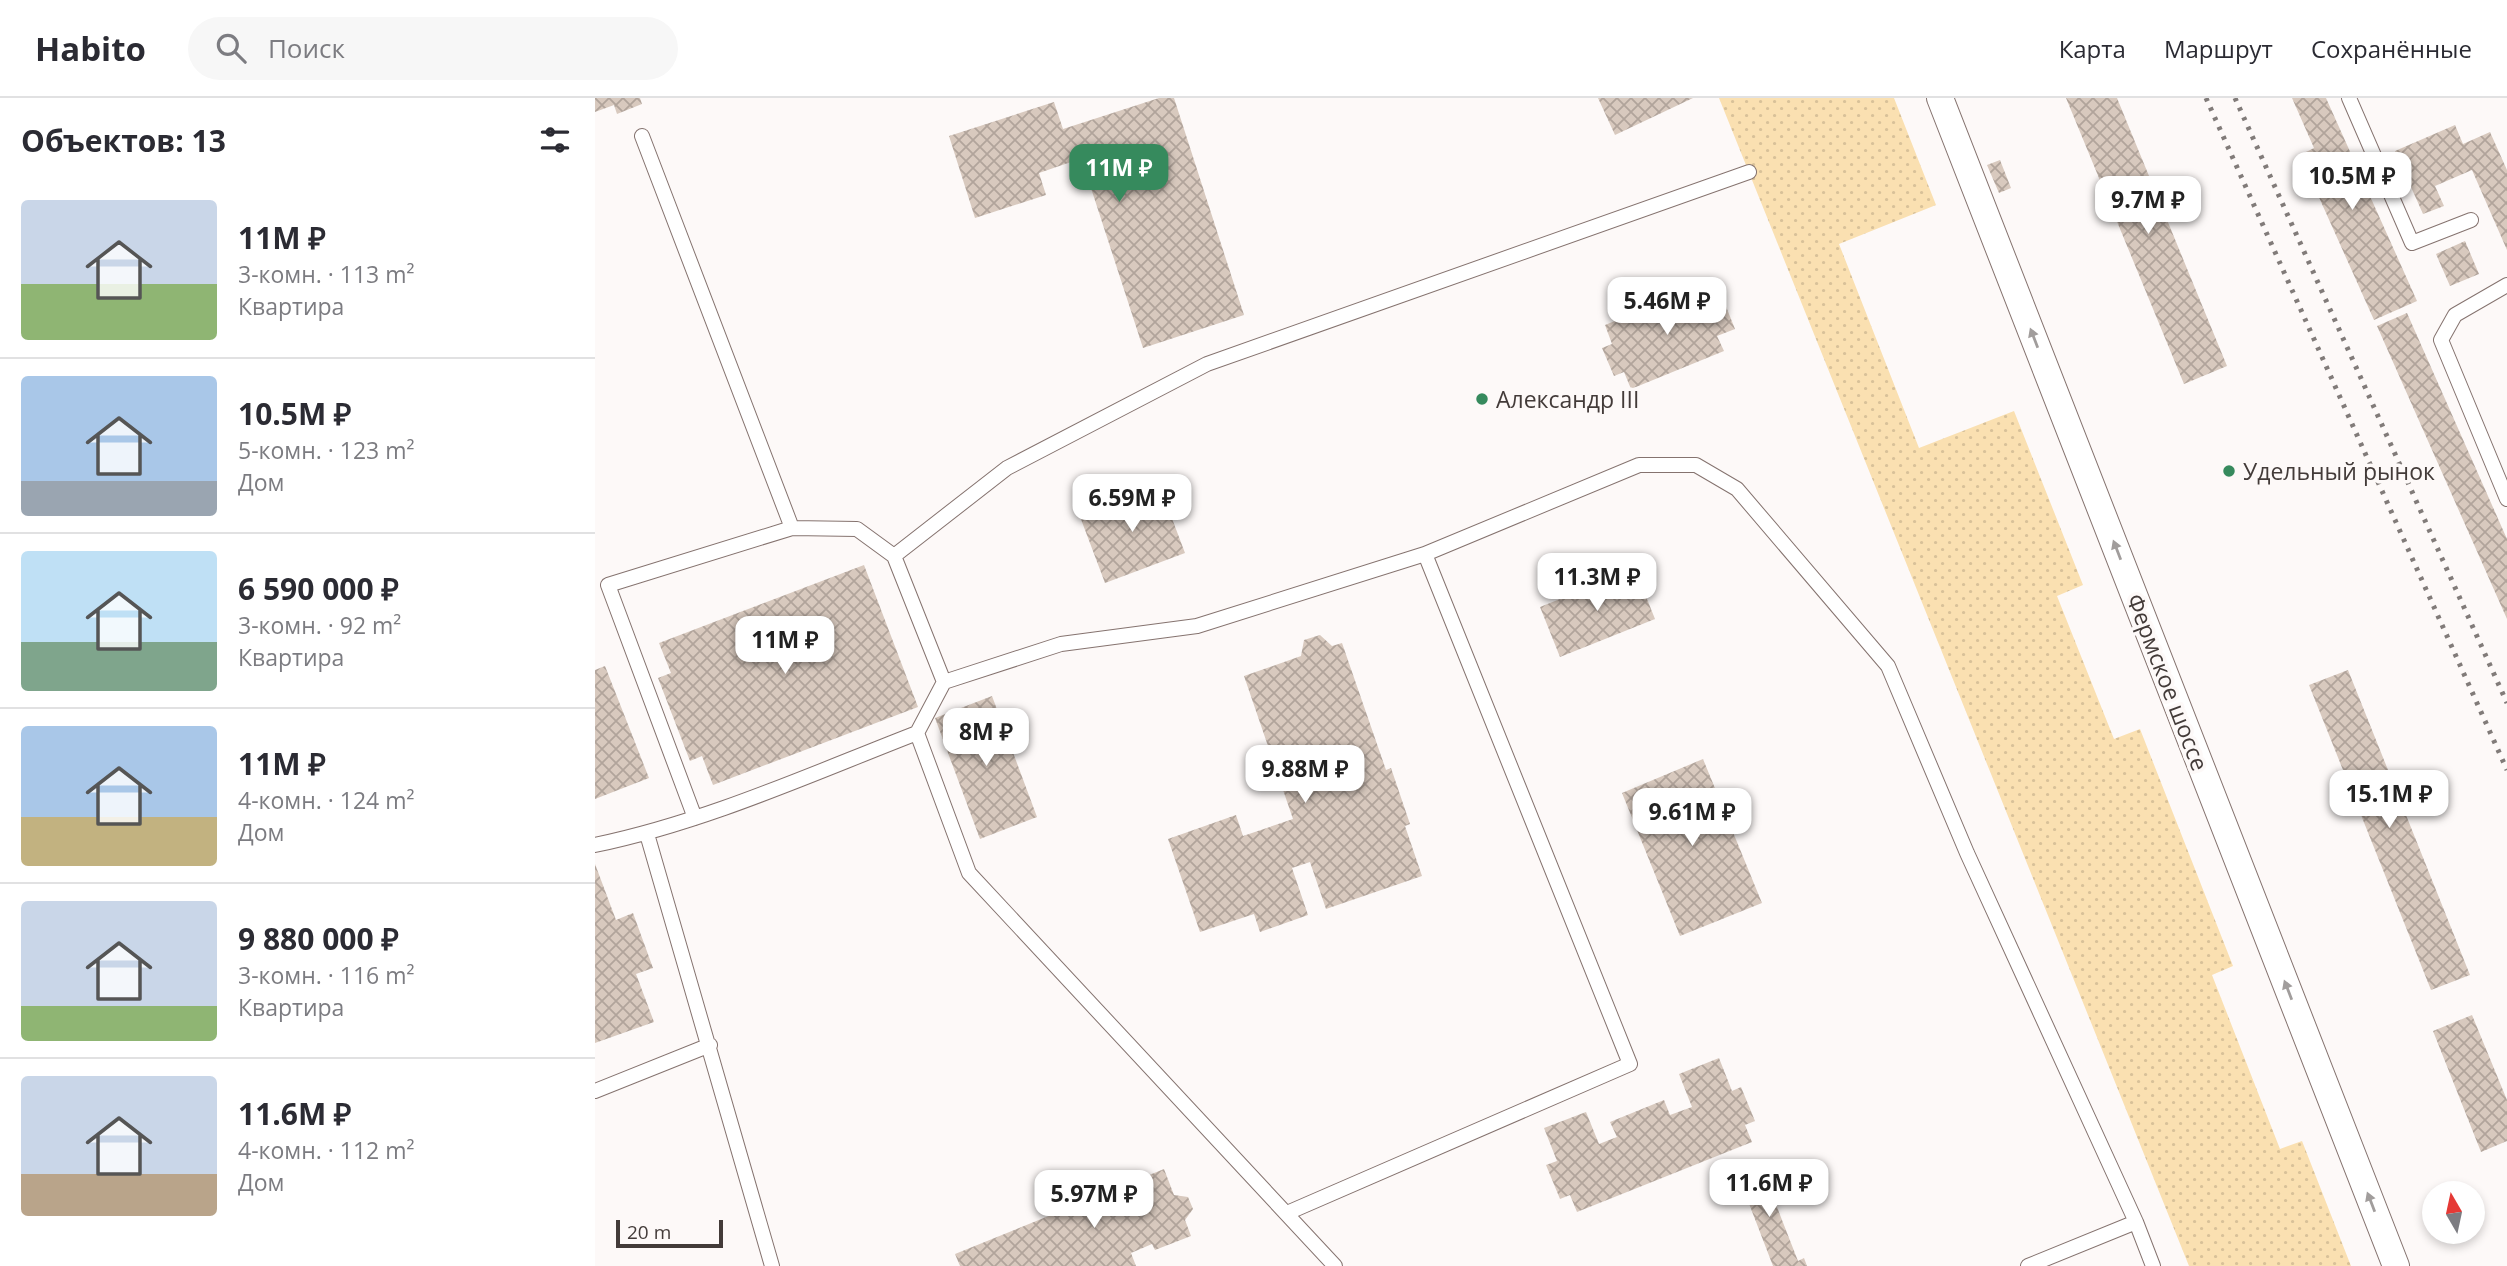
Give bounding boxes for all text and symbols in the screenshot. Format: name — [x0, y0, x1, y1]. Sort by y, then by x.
search box — [188, 17, 678, 80]
text: Habito — [35, 26, 146, 71]
icon: search — [212, 29, 250, 67]
text: Поиск — [268, 30, 345, 66]
text: Карта — [2059, 32, 2126, 65]
text: Маршрут — [2164, 32, 2273, 65]
text: Сохранённые — [2311, 32, 2472, 65]
text: Объектов: 13 — [21, 120, 226, 161]
icon: filters — [536, 121, 574, 159]
pin: 11M ₽ — [1070, 144, 1168, 204]
text: 11M ₽ — [1085, 151, 1153, 183]
pin: 10.5M ₽ — [2287, 152, 2417, 212]
text: 10.5M ₽ — [2308, 159, 2396, 191]
pin: 9.7M ₽ — [2091, 176, 2205, 236]
text: 9.7M ₽ — [2111, 183, 2185, 215]
text: 11M ₽ — [238, 217, 326, 258]
icon: home — [77, 228, 161, 312]
text: 3-комн. · 113 m² — [238, 258, 414, 290]
pin: 5.46M ₽ — [1602, 278, 1732, 337]
text: 5.46M ₽ — [1623, 284, 1711, 316]
text: Квартира — [238, 290, 344, 322]
one-way arrow — [2028, 328, 2039, 349]
place label: Александр III — [1496, 383, 1639, 415]
marker: Александр III — [1474, 391, 1490, 407]
text: 10.5M ₽ — [238, 393, 352, 434]
icon: home — [77, 404, 161, 488]
text: 5-комн. · 123 m² — [238, 434, 414, 466]
place label: Удельный рынок — [2243, 455, 2435, 487]
marker: Удельный рынок — [2221, 463, 2237, 479]
text: Дом — [238, 466, 284, 498]
pin: 6.59M ₽ — [1067, 474, 1197, 534]
text: 6.59M ₽ — [1088, 481, 1176, 513]
one-way arrow — [2111, 540, 2122, 561]
pin: 11.3M ₽ — [1532, 554, 1662, 613]
text: 11.3M ₽ — [1553, 560, 1641, 592]
text: 6 590 000 ₽ — [238, 568, 399, 609]
icon: home — [77, 579, 161, 663]
street label: Фермское шоссе — [2120, 589, 2216, 775]
text: 3-комн. · 92 m² — [238, 609, 401, 641]
pin: 11M ₽ — [736, 616, 834, 676]
text: 11M ₽ — [751, 623, 819, 655]
text: Квартира — [238, 641, 344, 673]
pin: 8M ₽ — [945, 708, 1027, 768]
text: 8M ₽ — [959, 715, 1013, 747]
text: 11M ₽ — [238, 743, 326, 784]
pin: 9.88M ₽ — [1240, 746, 1370, 805]
text: 9.88M ₽ — [1261, 752, 1349, 784]
icon: home — [77, 754, 161, 838]
pin: 15.1M ₽ — [2324, 770, 2454, 830]
text: 15.1M ₽ — [2345, 777, 2433, 809]
text: 4-комн. · 124 m² — [238, 784, 414, 816]
pin: 9.61M ₽ — [1627, 788, 1757, 848]
text: 9.61M ₽ — [1648, 795, 1736, 827]
text: Дом — [238, 816, 284, 848]
text: 9 880 000 ₽ — [238, 918, 399, 959]
icon: home — [77, 929, 161, 1013]
text: 3-комн. · 116 m² — [238, 959, 414, 991]
one-way arrow — [2283, 980, 2294, 1001]
text: Квартира — [238, 991, 344, 1023]
text: 11.6M ₽ — [238, 1093, 352, 1134]
icon: home — [77, 1104, 161, 1188]
text: 4-комн. · 112 m² — [238, 1134, 414, 1166]
pin: 11.6M ₽ — [1704, 1160, 1834, 1219]
text: Дом — [238, 1166, 284, 1198]
text: 11.6M ₽ — [1725, 1166, 1813, 1198]
pin: 5.97M ₽ — [1029, 1170, 1159, 1230]
text: 5.97M ₽ — [1050, 1177, 1138, 1209]
north arrow — [2422, 1181, 2485, 1244]
map controls — [2422, 1181, 2485, 1244]
one-way arrow — [2365, 1192, 2376, 1213]
scale bar — [616, 1217, 723, 1249]
text: 20 m — [627, 1219, 671, 1245]

